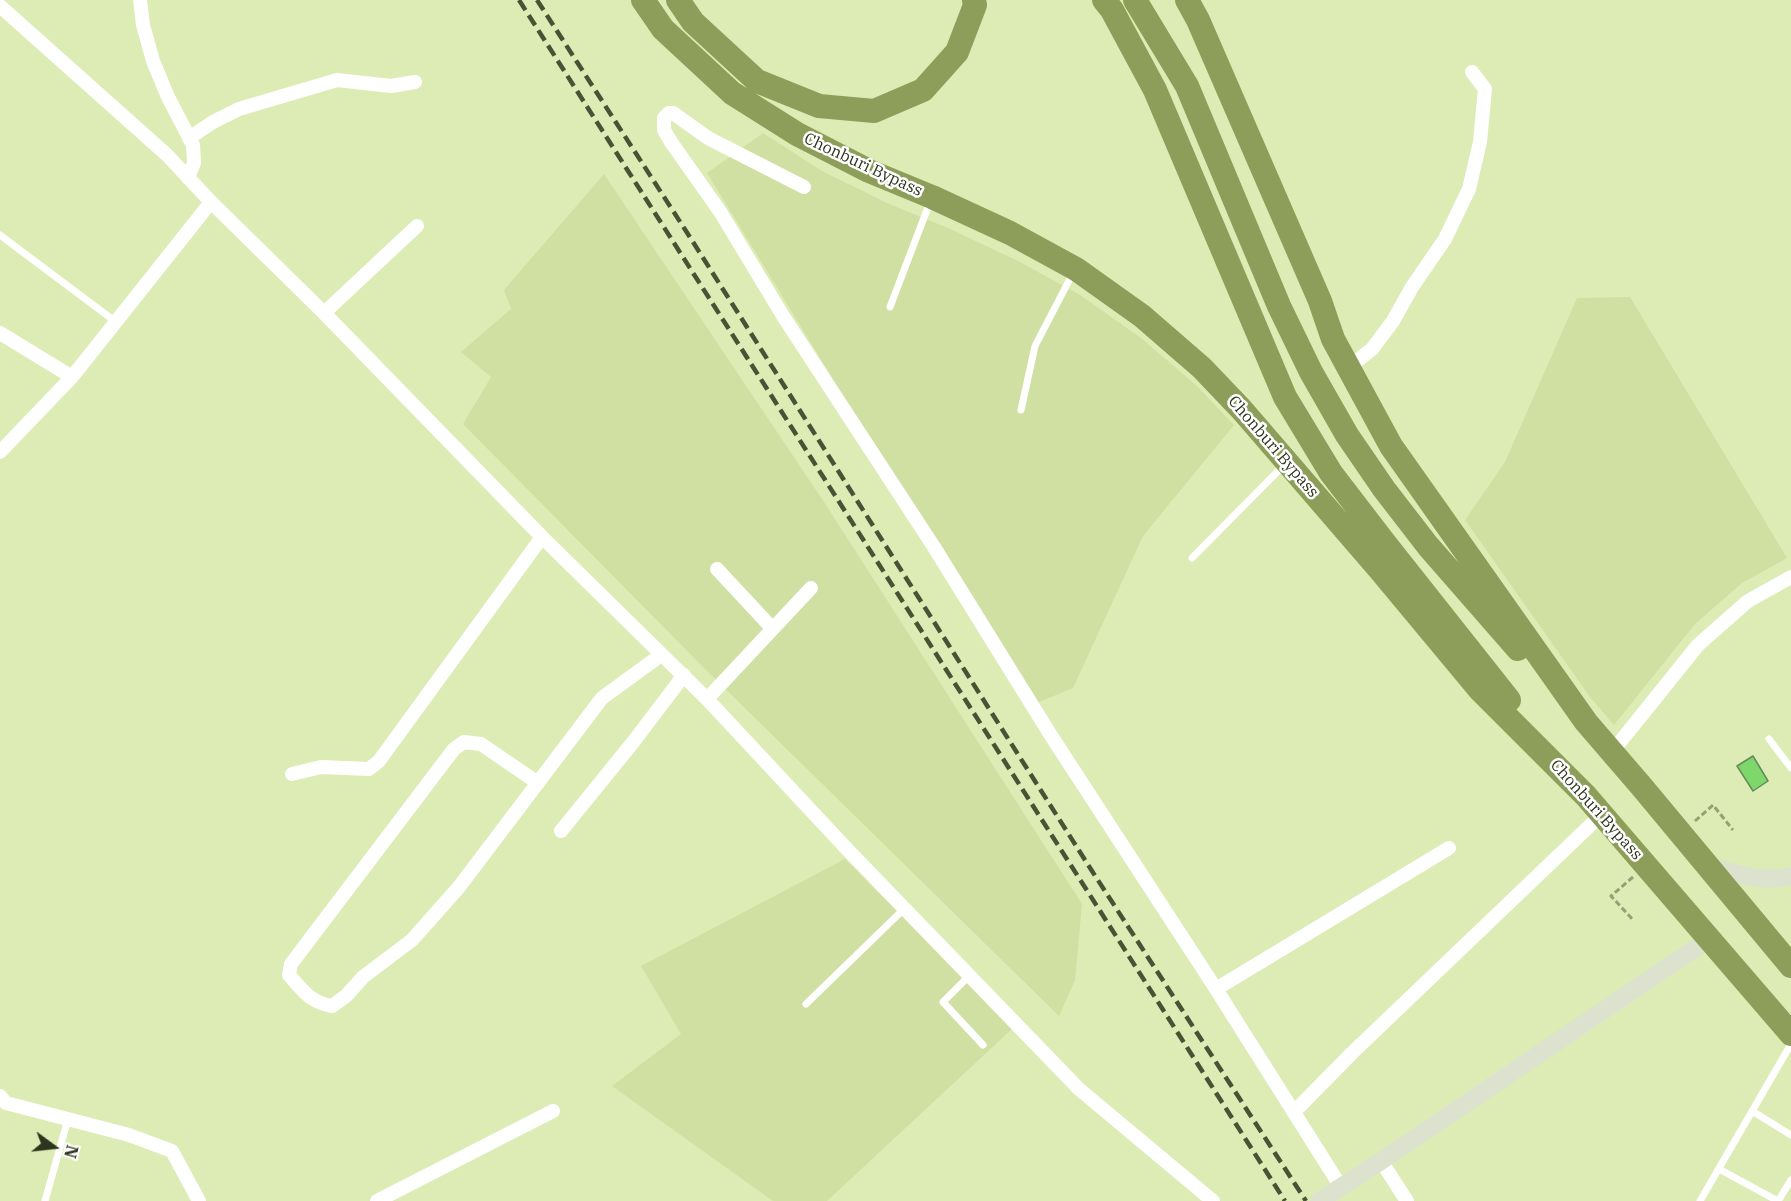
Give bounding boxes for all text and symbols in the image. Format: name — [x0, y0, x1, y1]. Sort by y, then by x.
street label: Chonburi Bypass — [801, 129, 925, 201]
street label: Chonburi Bypass — [1224, 392, 1322, 502]
street label: Chonburi Bypass — [1546, 756, 1646, 864]
north arrow — [24, 1117, 84, 1177]
text: N — [60, 1143, 83, 1160]

